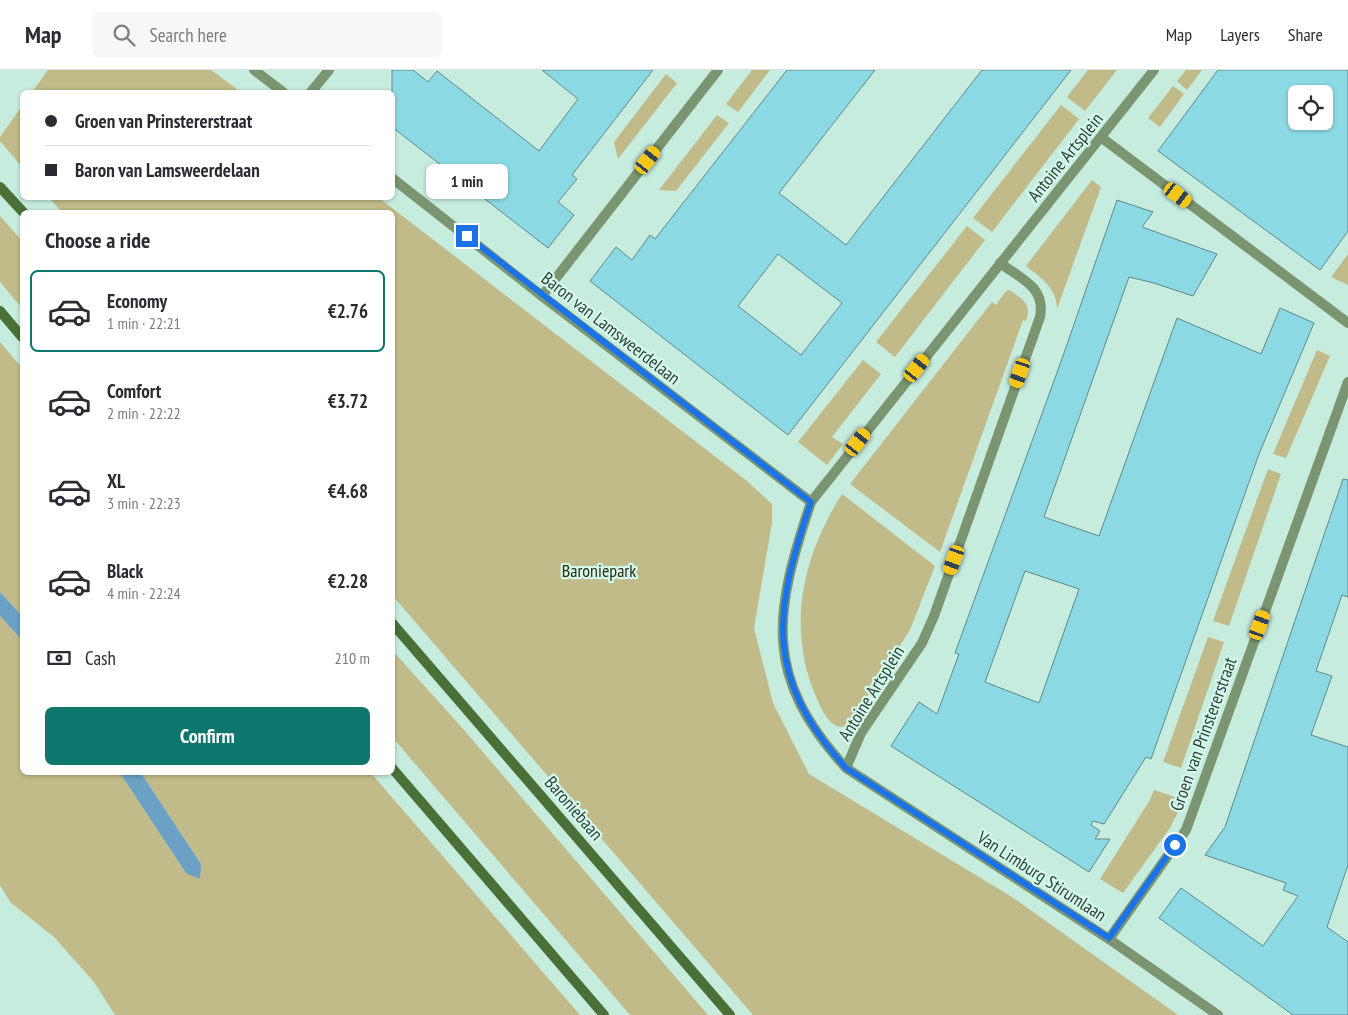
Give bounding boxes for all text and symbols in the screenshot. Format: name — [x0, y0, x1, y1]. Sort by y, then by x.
search box — [92, 12, 442, 57]
text: Map — [25, 19, 62, 50]
icon: search — [110, 21, 138, 49]
text: Search here — [150, 23, 227, 47]
text: Map — [1166, 23, 1192, 46]
text: Layers — [1220, 23, 1260, 46]
text: Share — [1288, 23, 1323, 46]
map controls — [1288, 85, 1333, 130]
button: locate — [1288, 85, 1333, 130]
street label: Antoine Artsplein — [1022, 108, 1108, 206]
text: Groen van Prinstererstraat — [75, 109, 252, 133]
car — [632, 144, 663, 176]
text: Baron van Lamsweerdelaan — [75, 158, 260, 182]
callout: 1 min — [426, 164, 508, 198]
text: 1 min — [451, 171, 483, 191]
car — [1161, 180, 1194, 210]
route end — [456, 225, 478, 247]
text: Choose a ride — [45, 226, 150, 254]
street label: Baron van Lamsweerdelaan — [537, 267, 685, 389]
icon: car — [47, 289, 92, 334]
text: Economy — [107, 289, 167, 313]
text: €2.76 — [328, 299, 368, 323]
text: 1 min · 22:21 — [107, 313, 181, 333]
car — [901, 352, 932, 384]
car — [1008, 356, 1031, 390]
icon: car — [47, 379, 92, 424]
text: Comfort — [107, 379, 161, 403]
text: €3.72 — [328, 389, 368, 413]
text: 2 min · 22:22 — [107, 403, 181, 423]
car — [842, 426, 873, 458]
icon: car — [47, 469, 92, 514]
text: XL — [107, 469, 125, 493]
text: €4.68 — [328, 479, 368, 503]
text: 3 min · 22:23 — [107, 493, 181, 513]
car — [941, 543, 966, 577]
icon: car — [47, 559, 92, 604]
text: Black — [107, 559, 143, 583]
park label: Baroniepark — [562, 559, 636, 582]
text: €2.28 — [328, 569, 368, 593]
text: 4 min · 22:24 — [107, 583, 181, 603]
car — [1247, 608, 1272, 642]
street label: Antoine Artsplein — [833, 641, 909, 745]
icon: cash — [45, 644, 73, 672]
text: Cash — [85, 646, 116, 670]
text: 210 m — [335, 648, 370, 668]
street label: Groen van Prinstererstraat — [1165, 654, 1241, 814]
button: Confirm — [45, 707, 370, 765]
street label: Baroniebaan — [540, 771, 608, 845]
street label: Van Limburg Stirumlaan — [972, 825, 1111, 926]
route start — [1164, 834, 1186, 856]

